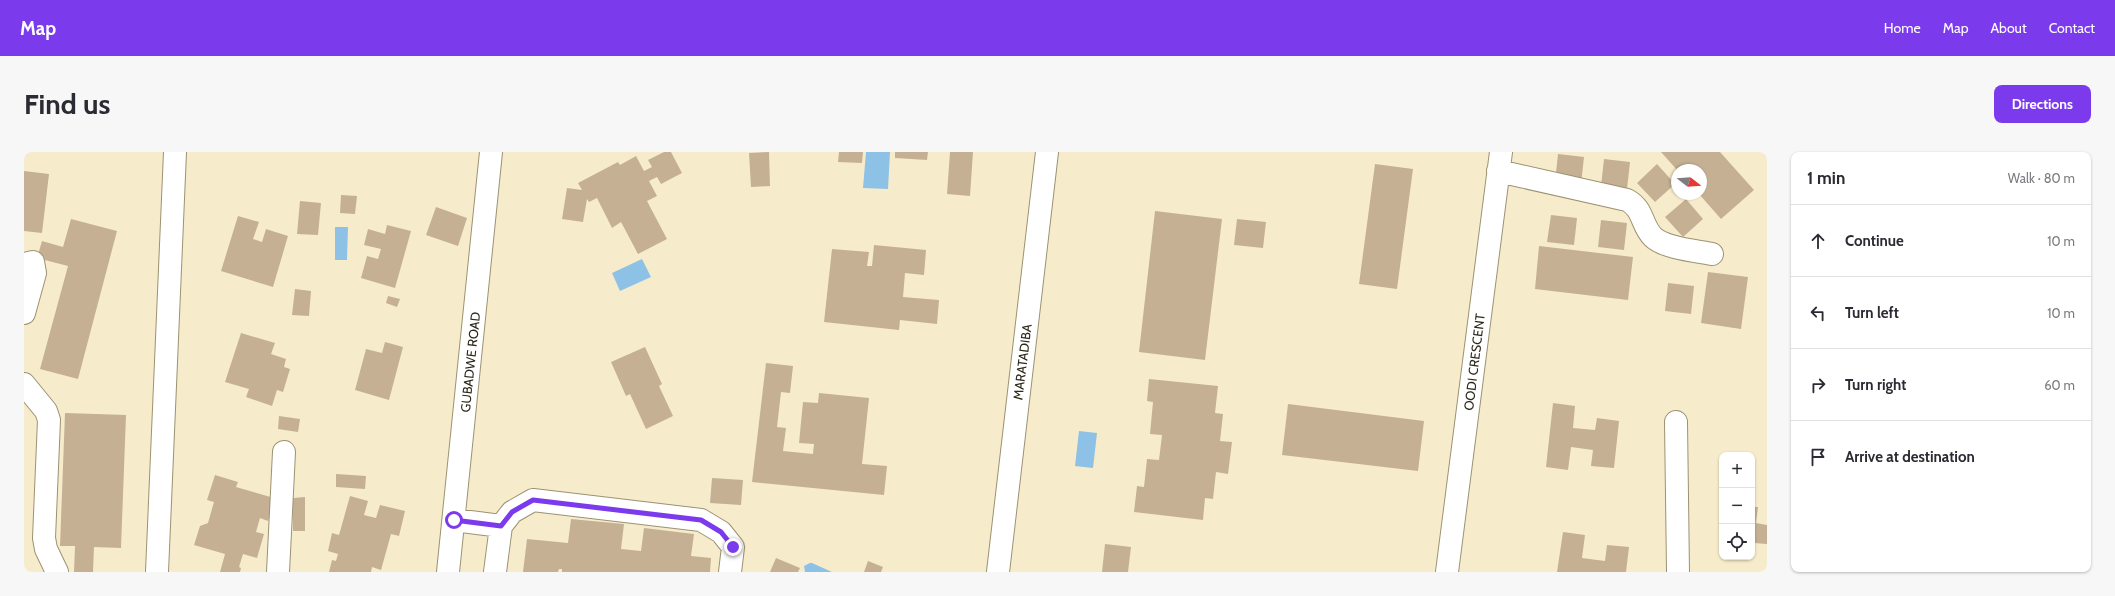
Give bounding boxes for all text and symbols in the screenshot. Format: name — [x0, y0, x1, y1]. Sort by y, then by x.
text: Map — [20, 17, 56, 40]
text: Home — [1884, 19, 1921, 37]
text: Map — [1943, 19, 1968, 37]
text: About — [1990, 19, 2027, 37]
text: Contact — [2049, 19, 2095, 37]
button: Directions — [1994, 85, 2091, 123]
text: Find us — [24, 87, 110, 121]
north arrow — [1671, 164, 1707, 200]
text: 1 min — [1807, 168, 1845, 188]
text: Walk · 80 m — [2008, 170, 2075, 186]
icon: ahead — [1807, 230, 1829, 252]
text: Continue — [1845, 232, 1904, 250]
text: 10 m — [2047, 233, 2075, 249]
icon: left — [1807, 302, 1829, 324]
text: Turn left — [1845, 304, 1899, 322]
text: 10 m — [2047, 305, 2075, 321]
street label: GUBADWE ROAD — [457, 311, 483, 413]
street label: OODI CRESCENT — [1460, 313, 1488, 411]
street label: MARATADIBA — [1009, 323, 1035, 401]
icon: right — [1807, 374, 1829, 396]
text: Turn right — [1845, 376, 1906, 394]
text: 60 m — [2044, 377, 2075, 393]
icon: arrive — [1807, 446, 1829, 468]
text: Arrive at destination — [1845, 448, 1975, 466]
map controls — [1719, 452, 1755, 560]
button: + — [1719, 452, 1755, 488]
button: − — [1719, 488, 1755, 524]
route start — [445, 511, 463, 529]
button: locate — [1719, 524, 1755, 560]
route end — [724, 538, 742, 556]

